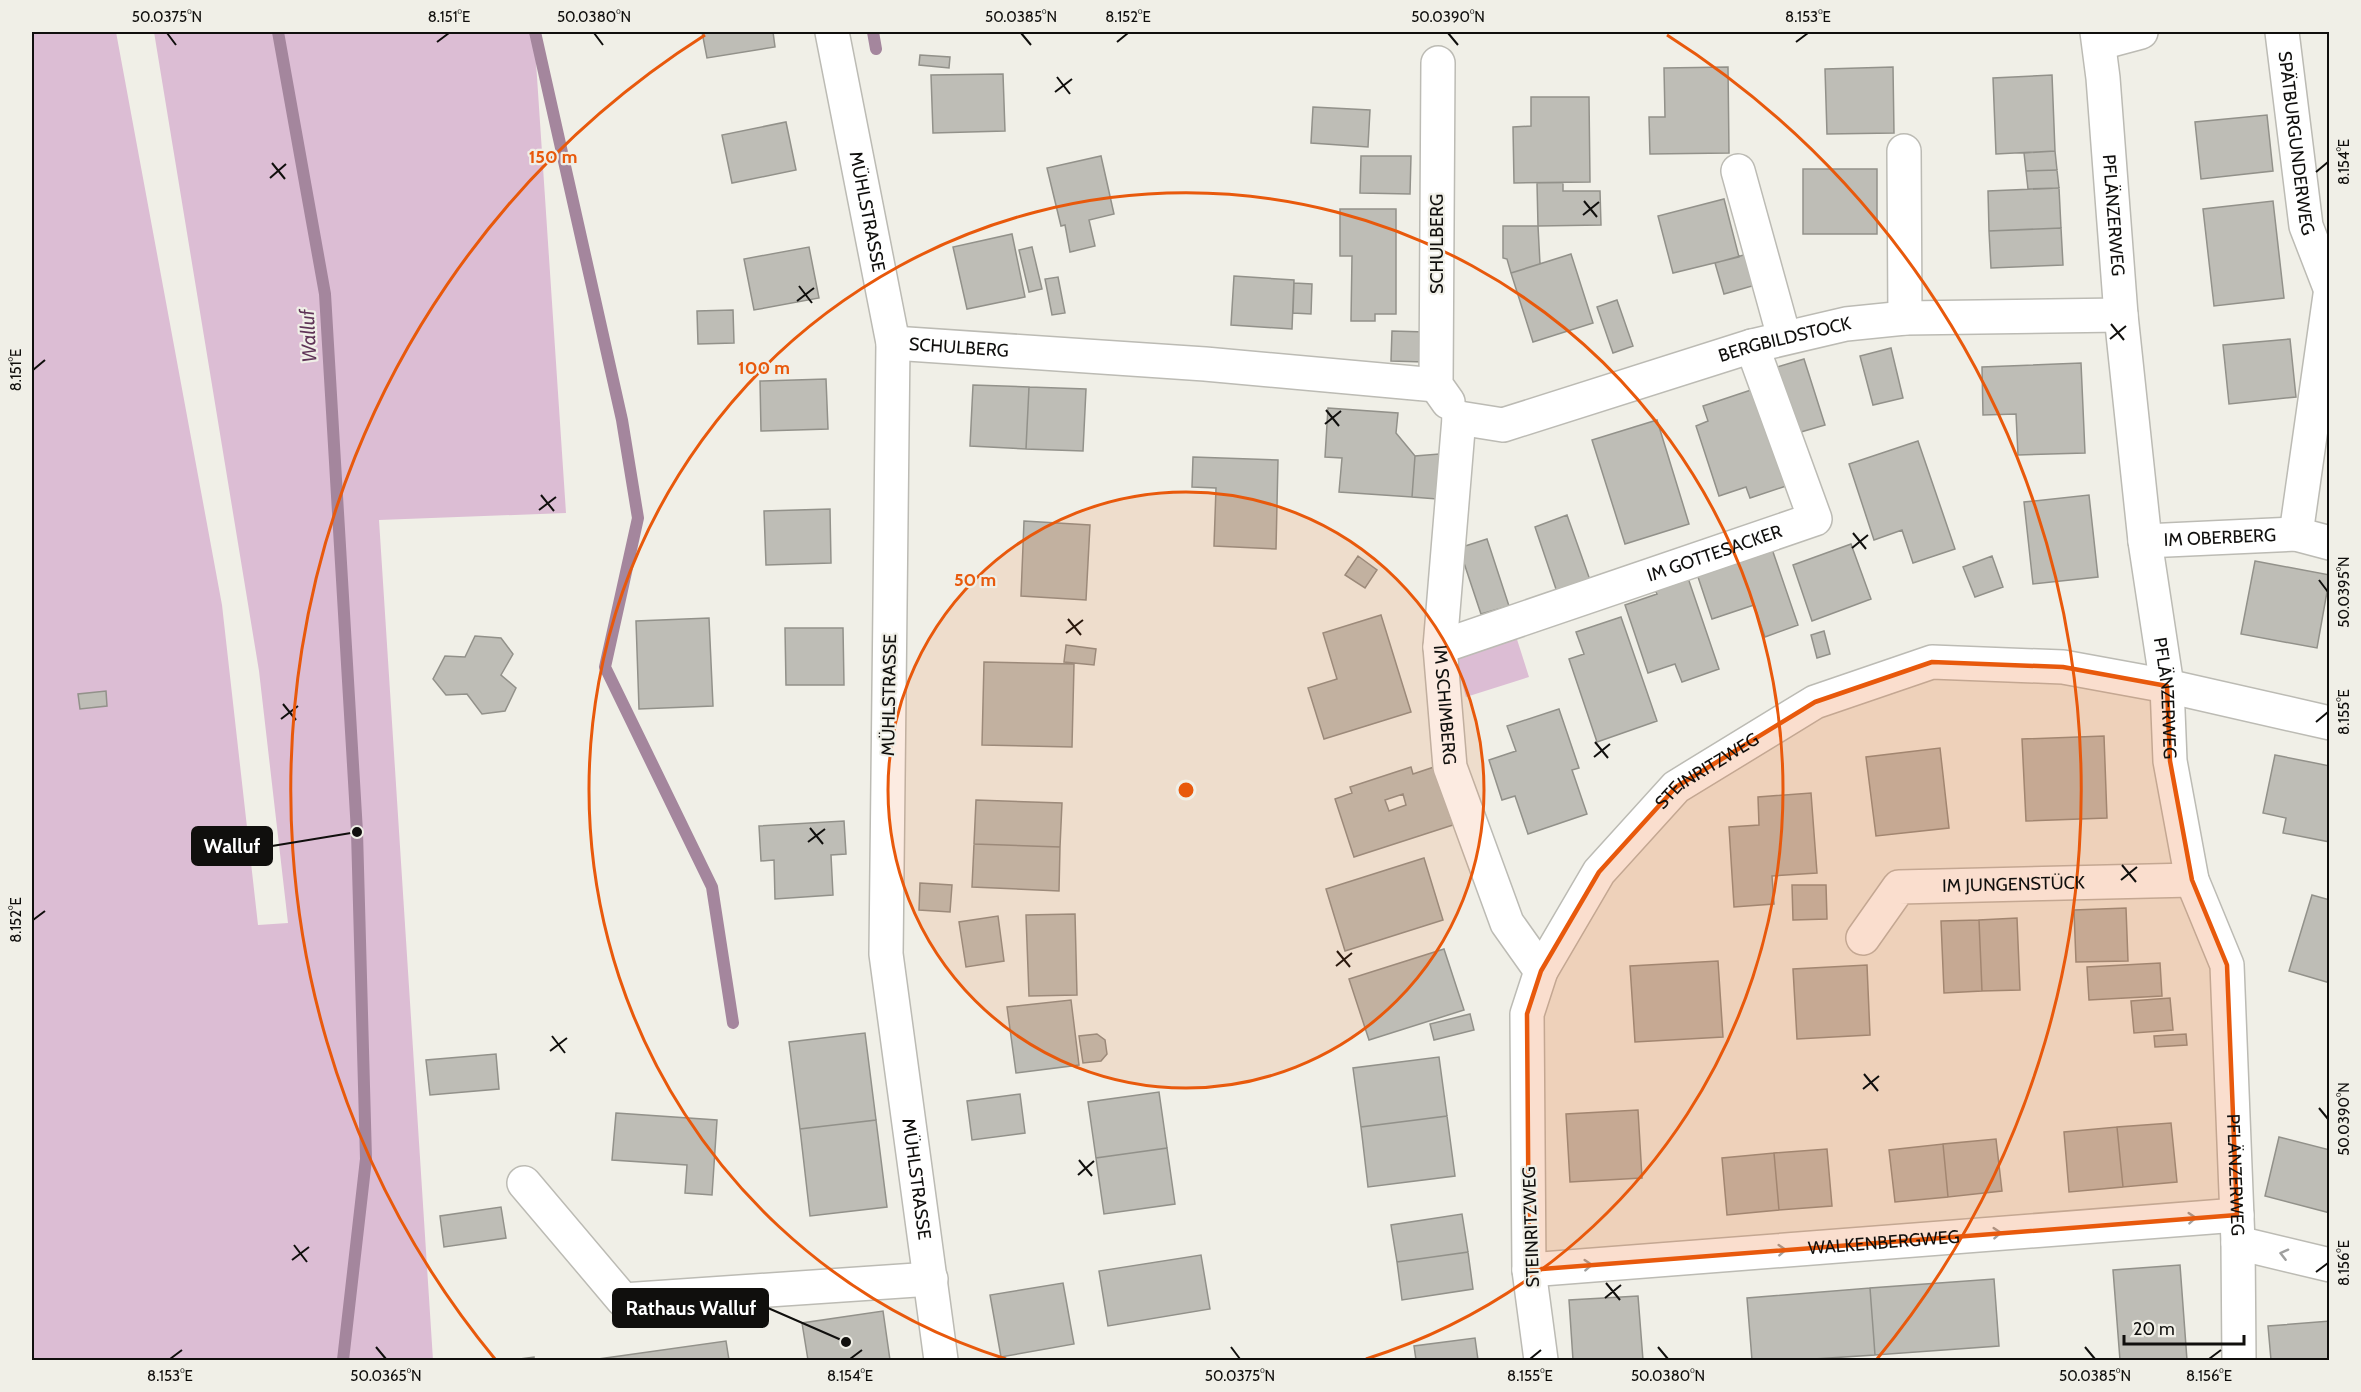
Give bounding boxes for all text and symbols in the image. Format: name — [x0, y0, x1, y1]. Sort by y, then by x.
text: 50.0375°N — [132, 8, 202, 26]
text: 8.151°E — [428, 8, 470, 26]
text: 50.0380°N — [557, 8, 631, 26]
text: 50.0385°N — [985, 8, 1057, 26]
text: 8.152°E — [1105, 8, 1151, 26]
text: 50.0390°N — [1411, 8, 1485, 26]
text: 8.153°E — [1785, 8, 1831, 26]
street label: SPÄTBURGUNDERWEG — [2273, 50, 2320, 238]
text: 8.154°E — [2335, 139, 2353, 185]
text: 150 m — [529, 146, 577, 168]
street label: MÜHLSTRASSE — [845, 149, 890, 274]
street label: PFLÄNZERWEG — [2098, 153, 2129, 277]
street label: SCHULBERG — [1426, 194, 1448, 294]
water label: Walluf — [295, 307, 321, 363]
street label: BERGBILDSTOCK — [1716, 312, 1854, 367]
street label: SCHULBERG — [908, 333, 1010, 362]
text: 8.151°E — [7, 349, 25, 391]
text: 100 m — [738, 357, 790, 379]
street label: IM GOTTESACKER — [1644, 520, 1785, 587]
street label: IM OBERBERG — [2163, 524, 2277, 551]
text: 50.0395°N — [2335, 556, 2353, 628]
text: 50 m — [954, 569, 996, 591]
street label: MÜHLSTRASSE — [877, 634, 901, 756]
street label: PFLÄNZERWEG — [2149, 636, 2181, 759]
street label: IM SCHIMBERG — [1429, 644, 1461, 766]
text: 8.155°E — [2335, 689, 2353, 735]
street label: STEINRITZWEG — [1650, 728, 1763, 814]
centre of rings — [1176, 780, 1196, 800]
callout: Walluf — [192, 827, 272, 865]
text: Walluf — [204, 834, 261, 858]
street label: IM JUNGENSTÜCK — [1942, 872, 2086, 897]
text: 8.152°E — [7, 897, 25, 943]
text: 50.0390°N — [2335, 1082, 2353, 1156]
street label: PFLÄNZERWEG — [2222, 1113, 2249, 1236]
street label: MÜHLSTRASSE — [897, 1117, 936, 1241]
street label: STEINRITZWEG — [1518, 1166, 1544, 1288]
one-way arrow — [2187, 1212, 2196, 1225]
street label: WALKENBERGWEG — [1807, 1226, 1961, 1259]
one-way arrow — [1993, 1227, 2002, 1240]
text: 8.156°E — [2335, 1240, 2353, 1286]
one-way arrow — [1778, 1244, 1787, 1257]
one-way arrow — [2279, 1249, 2289, 1262]
one-way arrow — [1583, 1259, 1592, 1272]
callout: Rathaus Walluf — [613, 1289, 768, 1327]
text: Rathaus Walluf — [626, 1296, 757, 1320]
scale bar — [2124, 1308, 2244, 1346]
text: 20 m — [2133, 1318, 2175, 1340]
text: 8.153°E — [147, 1367, 193, 1385]
text: 50.0365°N — [350, 1367, 422, 1385]
text: 8.154°E — [827, 1367, 873, 1385]
text: 50.0375°N — [1205, 1367, 1275, 1385]
text: 8.155°E — [1507, 1367, 1553, 1385]
text: 50.0380°N — [1631, 1367, 1705, 1385]
text: 50.0385°N — [2059, 1367, 2131, 1385]
text: 8.156°E — [2186, 1367, 2232, 1385]

